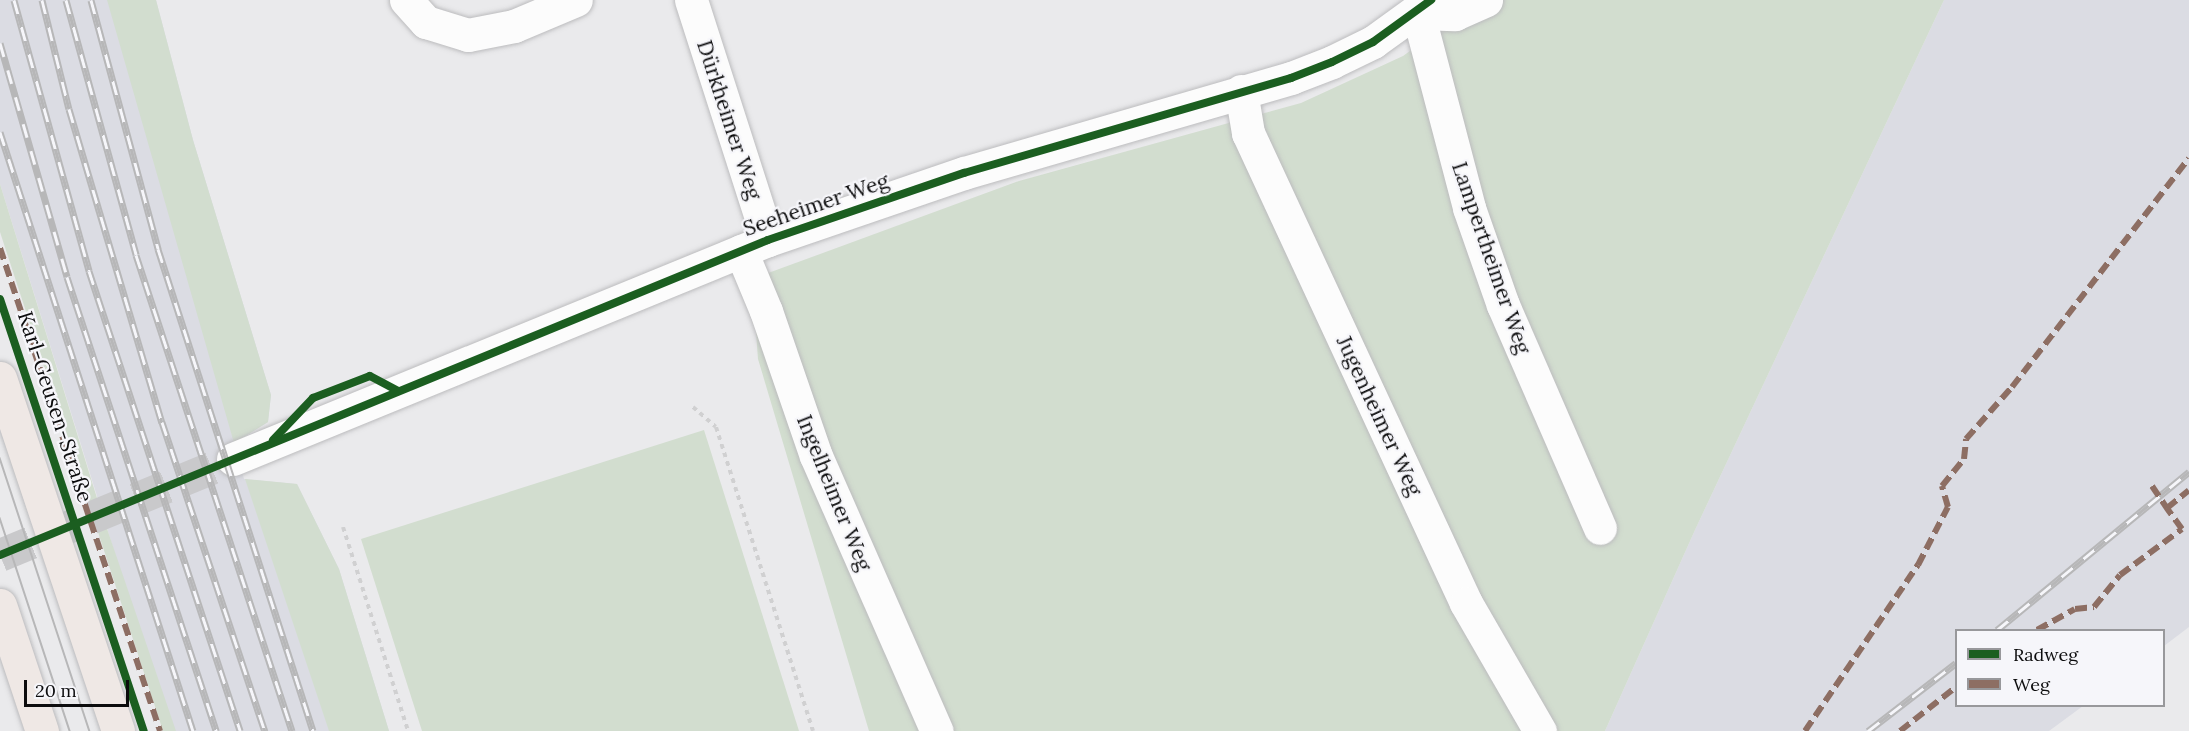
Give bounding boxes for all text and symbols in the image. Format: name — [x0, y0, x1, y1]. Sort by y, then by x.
street label: Dürkheimer Weg — [691, 37, 767, 203]
street label: Lampertheimer Weg — [1446, 159, 1536, 357]
street label: Seeheimer Weg — [740, 168, 892, 242]
street label: Karl-Geusen-Straße — [12, 308, 98, 506]
street label: Jugenheimer Weg — [1331, 332, 1427, 500]
street label: Ingelheimer Weg — [791, 411, 877, 575]
legend — [1955, 629, 2165, 707]
text: Radweg — [2013, 643, 2078, 666]
scale bar — [27, 668, 132, 706]
text: Weg — [2013, 673, 2050, 696]
text: 20 m — [35, 679, 77, 702]

